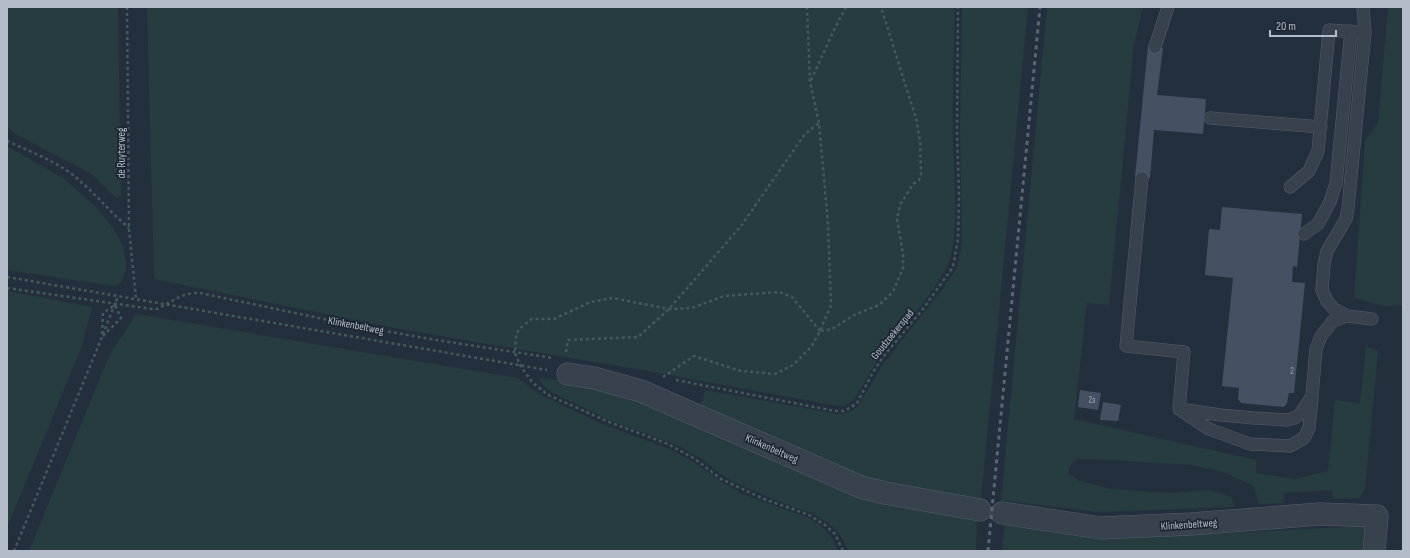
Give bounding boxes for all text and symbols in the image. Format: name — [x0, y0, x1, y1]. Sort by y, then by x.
scale bar — [1270, 12, 1336, 38]
text: 20 m — [1276, 19, 1296, 34]
street label: de Ruyterweg — [115, 127, 128, 178]
street label: Goudzoekerspad — [868, 306, 917, 362]
street label: Klinkenbeltweg — [327, 314, 385, 337]
house number: 2 — [1290, 366, 1294, 377]
house number: 2a — [1088, 395, 1096, 406]
street label: Klinkenbeltweg — [743, 431, 801, 466]
street label: Klinkenbeltweg — [1160, 516, 1218, 533]

